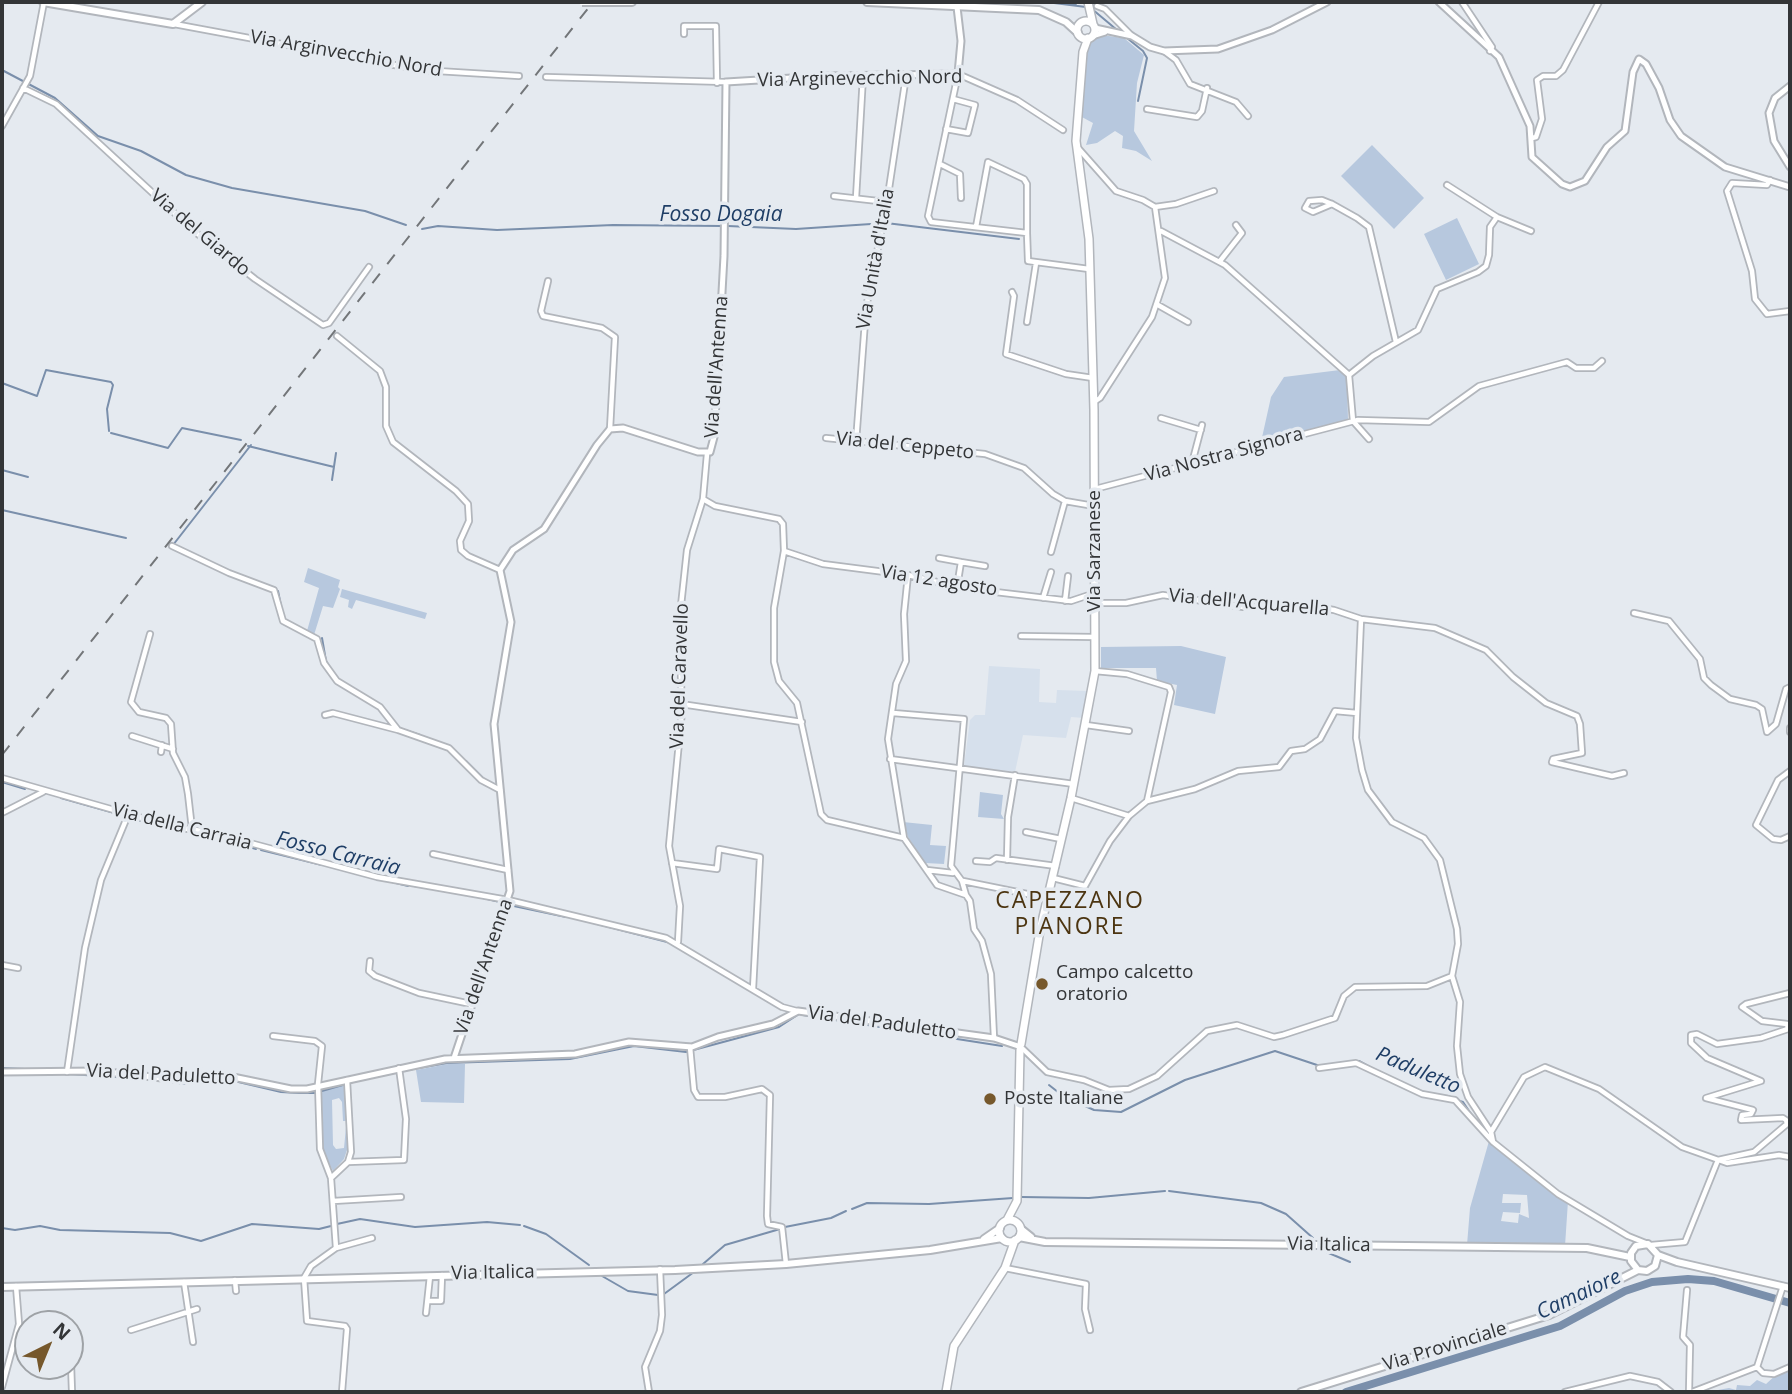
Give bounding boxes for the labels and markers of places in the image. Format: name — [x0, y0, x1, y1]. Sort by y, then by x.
place label: Campo calcetto oratorio — [1056, 962, 1193, 1006]
marker: Campo calcetto oratorio — [1034, 976, 1050, 992]
place label: Poste Italiane — [1004, 1088, 1123, 1110]
marker: Poste Italiane — [982, 1091, 998, 1107]

